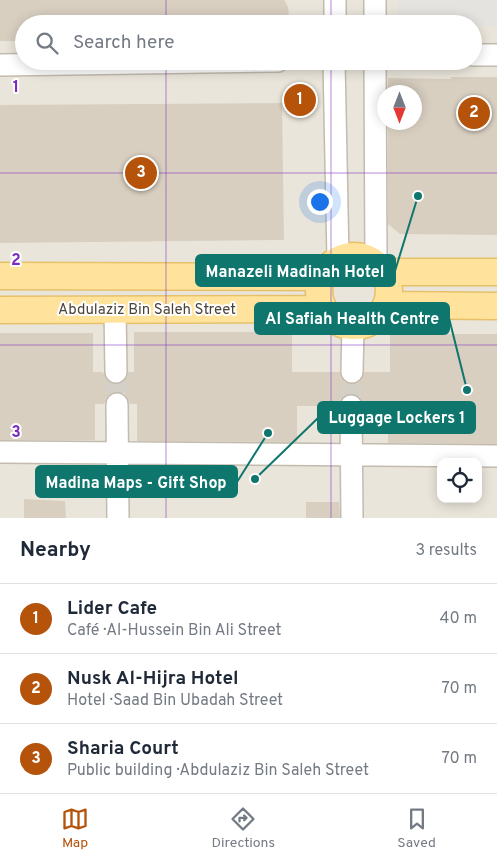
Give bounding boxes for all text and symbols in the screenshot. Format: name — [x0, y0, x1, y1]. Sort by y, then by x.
search box — [15, 15, 482, 70]
icon: search — [33, 29, 61, 57]
text: Search here — [73, 31, 175, 55]
text: 1 — [13, 78, 19, 98]
pin: 1 — [284, 81, 316, 119]
north arrow — [377, 85, 422, 130]
pin: 2 — [458, 94, 490, 132]
pin: 3 — [125, 154, 157, 192]
your location — [307, 189, 333, 215]
text: 2 — [11, 251, 21, 271]
callout: Manazeli Madinah Hotel — [196, 255, 395, 286]
text: Manazeli Madinah Hotel — [206, 263, 384, 283]
street label: Abdulaziz Bin Saleh Street — [58, 301, 236, 320]
callout: Al Safiah Health Centre — [255, 303, 449, 334]
text: Al Safiah Health Centre — [265, 310, 439, 330]
callout: Luggage Lockers 1 — [318, 402, 475, 433]
text: Luggage Lockers 1 — [329, 409, 465, 429]
text: 3 — [11, 423, 21, 443]
map controls — [437, 458, 482, 503]
button: locate — [437, 458, 482, 503]
callout: Madina Maps - Gift Shop — [36, 466, 237, 497]
text: Madina Maps - Gift Shop — [45, 474, 227, 494]
text: Nearby — [20, 537, 91, 564]
text: 3 results — [415, 541, 477, 561]
text: Lider Cafe — [67, 597, 157, 621]
text: 1 — [33, 609, 39, 629]
text: 40 m — [439, 609, 477, 629]
text: Café · Al-Hussein Bin Ali Street — [67, 621, 282, 641]
text: Nusk Al-Hijra Hotel — [67, 667, 239, 691]
text: 2 — [31, 679, 41, 699]
text: 70 m — [442, 679, 477, 699]
text: Hotel · Saad Bin Ubadah Street — [67, 691, 283, 711]
text: Sharia Court — [67, 737, 179, 761]
text: 3 — [31, 749, 41, 769]
text: 70 m — [442, 749, 477, 769]
text: Public building · Abdulaziz Bin Saleh Street — [67, 761, 369, 781]
tab: Map — [61, 805, 89, 852]
tab: Directions — [211, 805, 275, 852]
tab: Saved — [397, 805, 436, 852]

